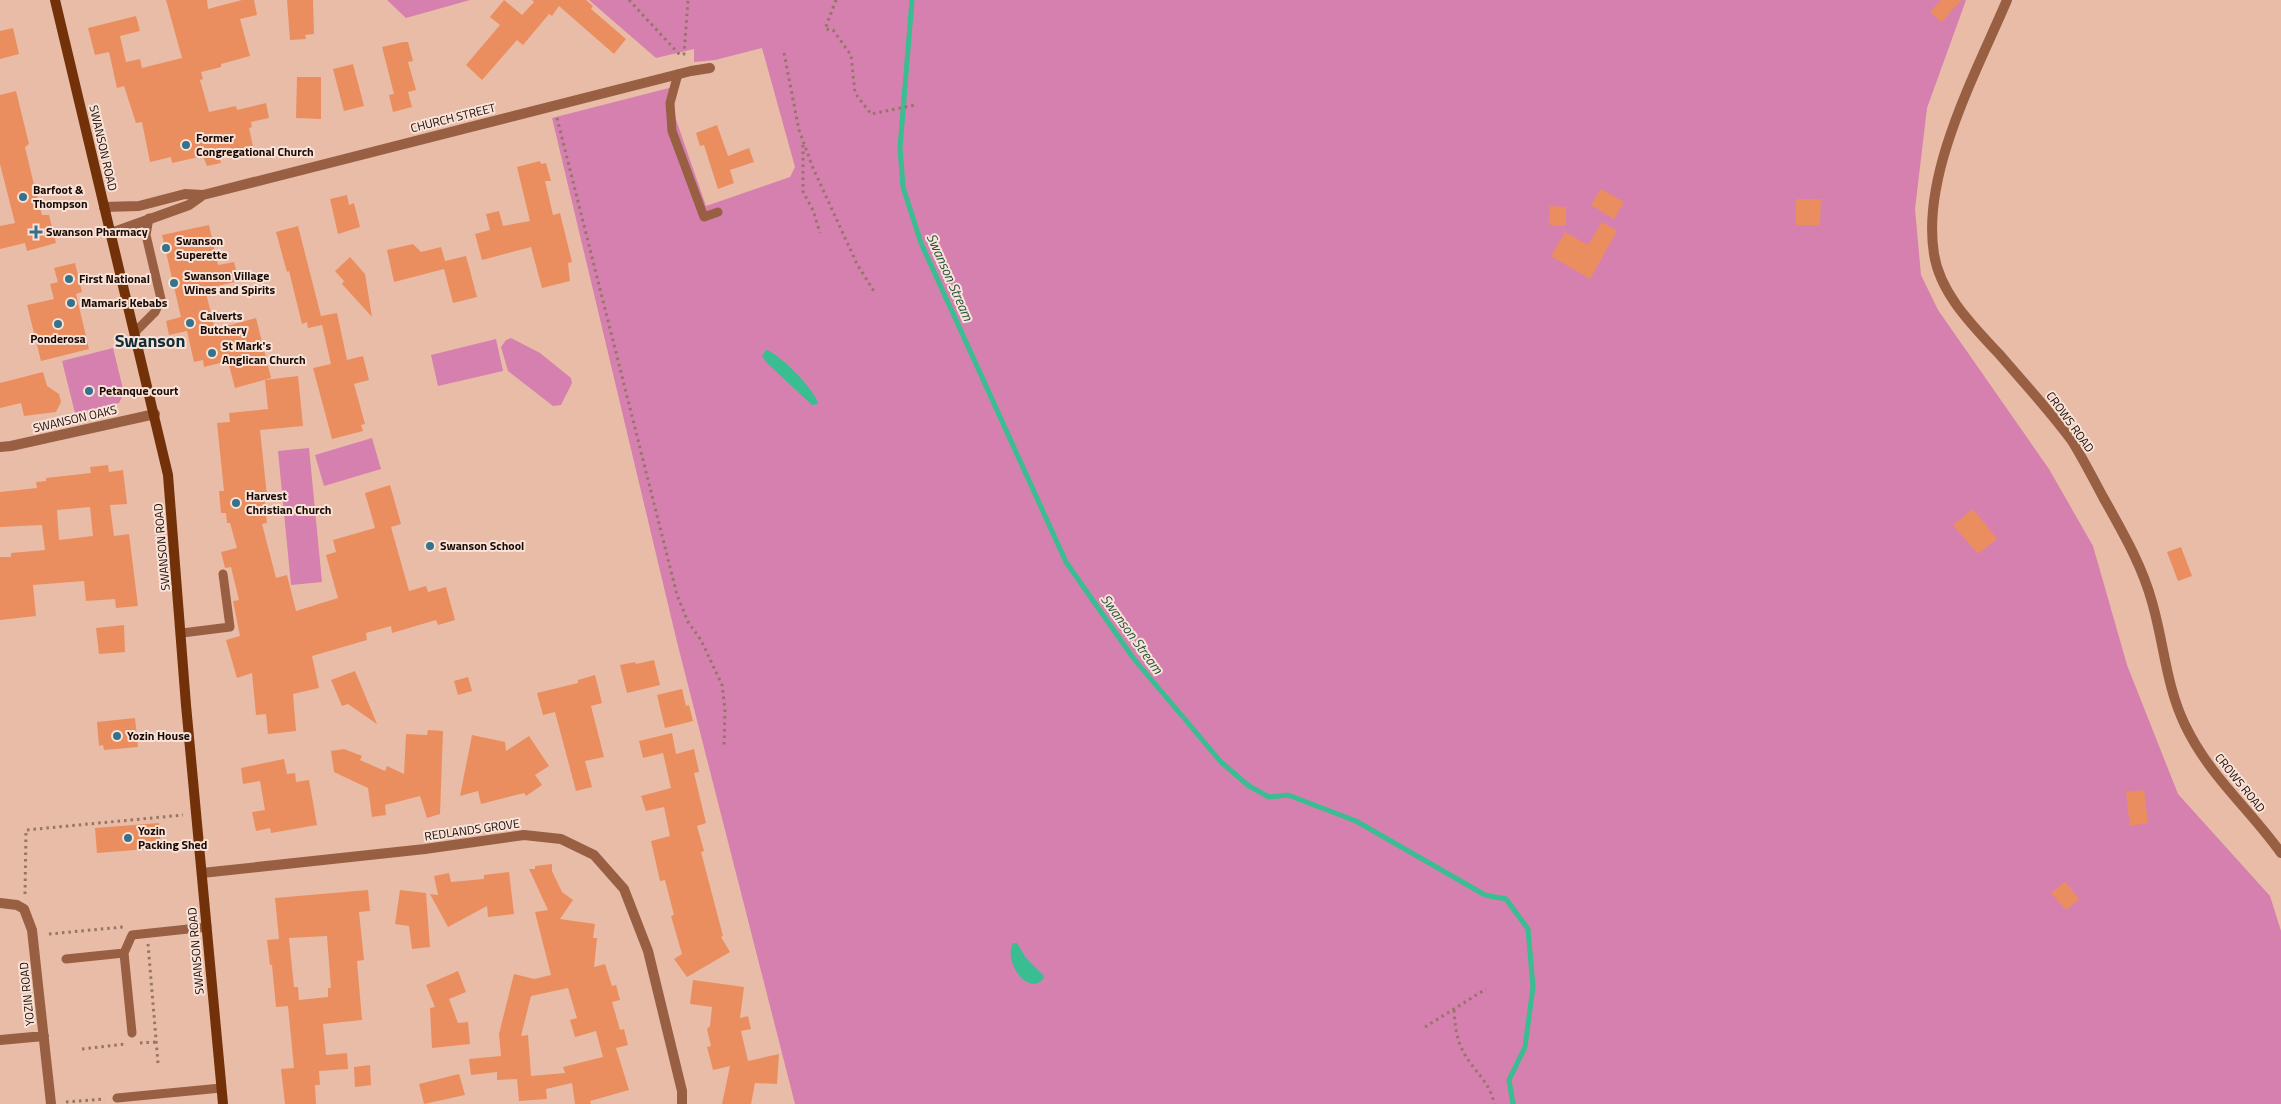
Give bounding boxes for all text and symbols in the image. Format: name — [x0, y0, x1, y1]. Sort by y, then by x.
street label: CHURCH STREET — [408, 98, 498, 137]
street label: SWANSON ROAD — [84, 103, 123, 193]
place label: Former Congregational Church — [196, 128, 314, 161]
marker: Former Congregational Church — [180, 139, 192, 151]
place label: Barfoot & Thompson — [33, 180, 88, 213]
marker: Barfoot & Thompson — [17, 191, 29, 203]
place label: Swanson Pharmacy — [46, 222, 148, 241]
marker: Swanson Pharmacy — [30, 226, 42, 238]
water label: Swanson Stream — [922, 230, 980, 325]
place label: Swanson Superette — [176, 231, 227, 264]
marker: Swanson Superette — [160, 242, 172, 254]
place label: Swanson Village Wines and Spirits — [184, 266, 275, 299]
place label: First National — [79, 269, 150, 288]
marker: First National — [63, 273, 75, 285]
marker: Swanson Village Wines and Spirits — [168, 277, 180, 289]
place label: Mamaris Kebabs — [81, 293, 168, 312]
marker: Mamaris Kebabs — [65, 297, 77, 309]
place label: Calverts Butchery — [200, 306, 247, 339]
marker: Calverts Butchery — [184, 317, 196, 329]
marker: Ponderosa — [52, 318, 64, 330]
district label: Swanson — [115, 327, 185, 354]
place label: Ponderosa — [30, 329, 86, 348]
place label: St Mark's Anglican Church — [222, 336, 306, 369]
marker: St Mark's Anglican Church — [206, 347, 218, 359]
place label: Petanque court — [99, 381, 179, 400]
marker: Petanque court — [83, 385, 95, 397]
street label: CROWS ROAD — [2042, 387, 2099, 456]
street label: SWANSON OAKS — [31, 400, 119, 437]
place label: Harvest Christian Church — [246, 486, 332, 519]
marker: Harvest Christian Church — [230, 497, 242, 509]
street label: SWANSON ROAD — [148, 502, 175, 591]
place label: Swanson School — [440, 536, 524, 555]
marker: Swanson School — [424, 540, 436, 552]
water label: Swanson Stream — [1096, 590, 1169, 679]
place label: Yozin House — [127, 726, 190, 745]
marker: Yozin House — [111, 730, 123, 742]
street label: CROWS ROAD — [2210, 749, 2270, 817]
street label: REDLANDS GROVE — [423, 813, 521, 846]
place label: Yozin Packing Shed — [138, 821, 207, 854]
marker: Yozin Packing Shed — [122, 832, 134, 844]
street label: SWANSON ROAD — [182, 906, 209, 995]
street label: YOZIN ROAD — [14, 961, 39, 1027]

